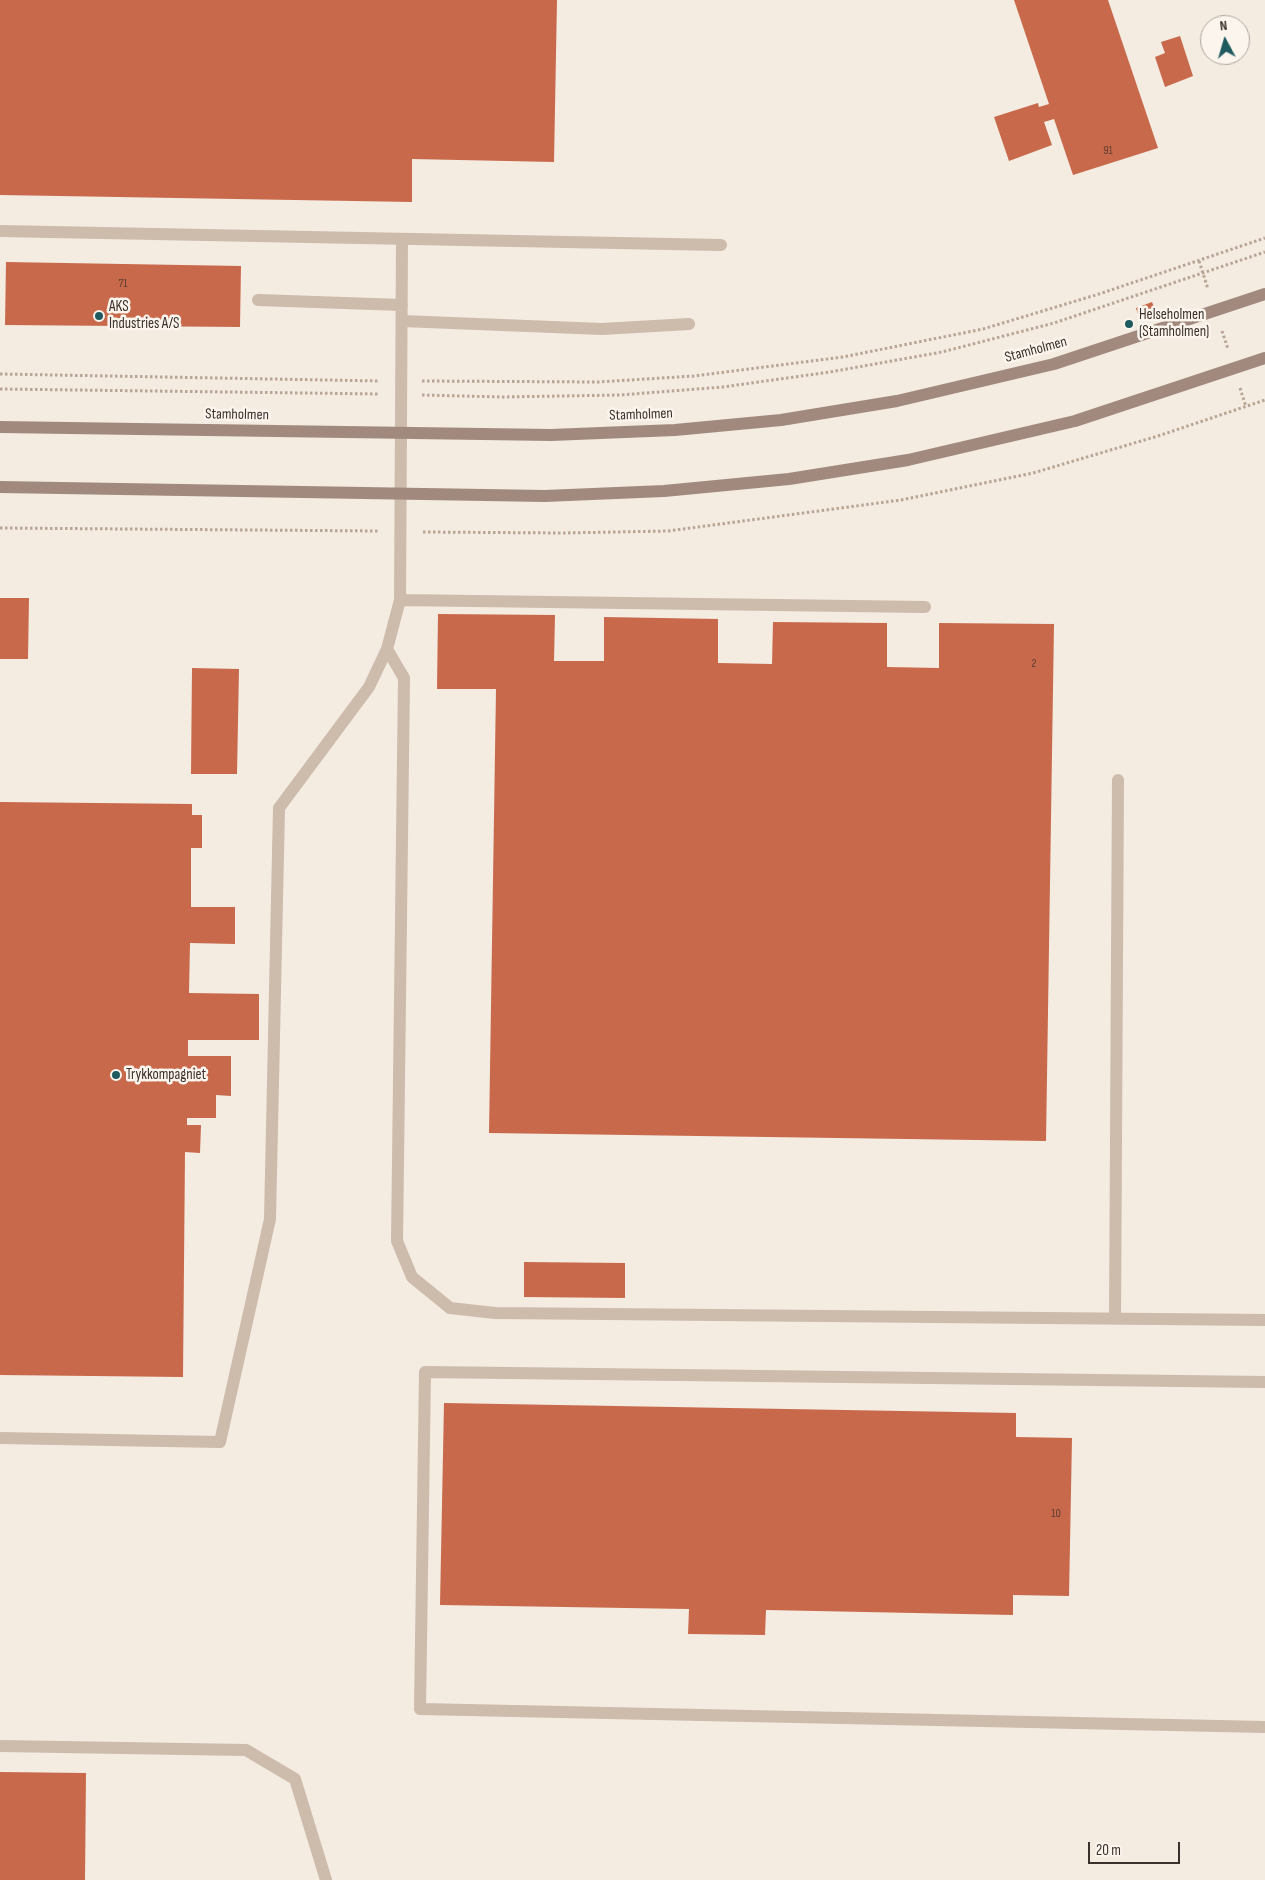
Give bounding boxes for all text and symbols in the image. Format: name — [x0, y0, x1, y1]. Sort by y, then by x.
north arrow — [1200, 15, 1250, 65]
text: N — [1219, 17, 1228, 34]
house number: 91 — [1103, 144, 1113, 158]
house number: 71 — [118, 277, 128, 291]
place label: AKS Industries A/S — [109, 298, 179, 333]
place label: Helseholmen (Stamholmen) — [1139, 306, 1209, 341]
marker: AKS Industries A/S — [93, 310, 105, 322]
marker: Helseholmen (Stamholmen) — [1123, 318, 1135, 330]
street label: Stamholmen — [1003, 333, 1069, 367]
street label: Stamholmen — [205, 405, 269, 425]
street label: Stamholmen — [609, 405, 673, 425]
house number: 2 — [1032, 657, 1036, 671]
place label: Trykkompagniet — [126, 1066, 206, 1084]
marker: Trykkompagniet — [110, 1069, 122, 1081]
house number: 10 — [1051, 1507, 1061, 1521]
scale bar — [1090, 1832, 1182, 1864]
text: 20 m — [1096, 1841, 1121, 1860]

